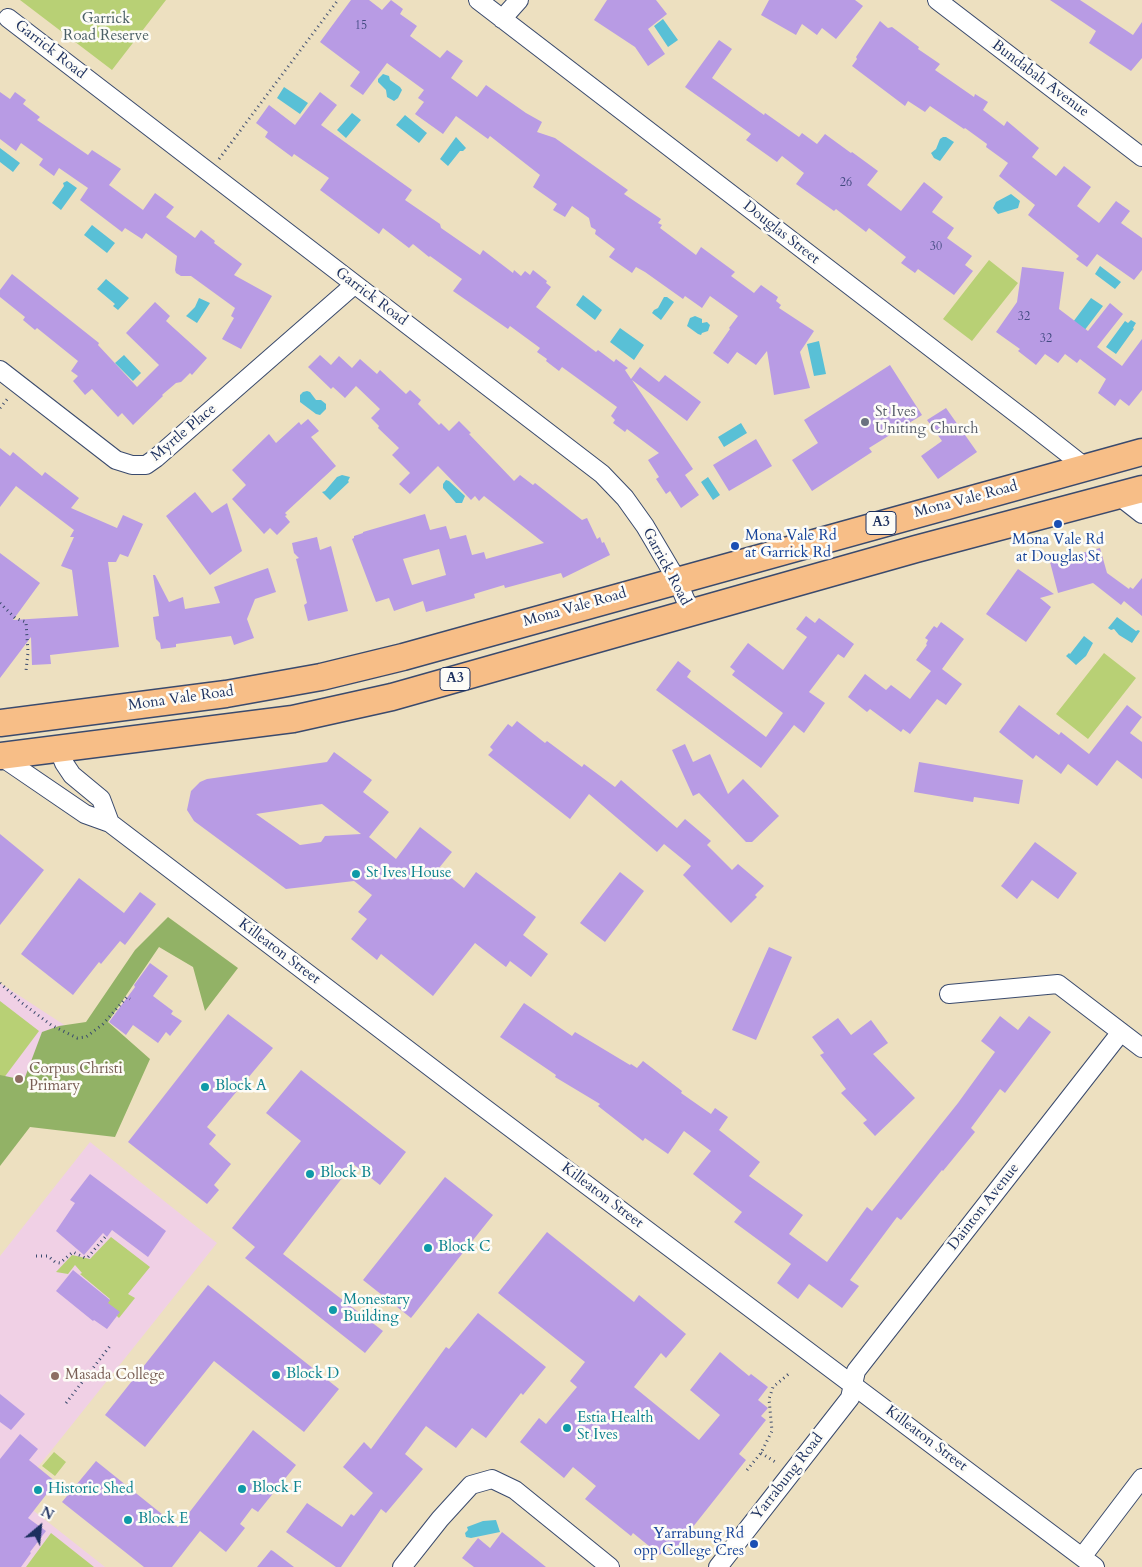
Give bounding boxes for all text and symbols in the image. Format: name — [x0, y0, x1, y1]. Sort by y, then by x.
park label: Garrick Road Reserve — [63, 11, 149, 46]
street label: Garrick Road — [11, 17, 89, 83]
house number: 15 — [355, 19, 367, 33]
street label: Bundabah Avenue — [988, 37, 1092, 121]
house number: 26 — [840, 176, 852, 190]
street label: Douglas Street — [739, 197, 823, 269]
house number: 30 — [930, 240, 942, 254]
street label: Garrick Road — [331, 264, 411, 330]
house number: 32 — [1018, 310, 1030, 324]
house number: 32 — [1040, 332, 1052, 346]
street label: Myrtle Place — [148, 400, 220, 466]
place label: St Ives Uniting Church — [875, 404, 978, 439]
marker: St Ives Uniting Church — [859, 416, 871, 428]
street label: Mona Vale Road — [912, 478, 1020, 522]
road number: A3 — [866, 512, 896, 534]
marker: Mona Vale Rd at Douglas St — [1052, 518, 1064, 530]
street label: Garrick Road — [638, 525, 694, 609]
place label: Mona Vale Rd at Garrick Rd — [745, 528, 837, 563]
place label: Mona Vale Rd at Douglas St — [1012, 532, 1104, 567]
marker: Mona Vale Rd at Garrick Rd — [729, 540, 741, 552]
street label: Mona Vale Road — [521, 585, 629, 631]
road number: A3 — [440, 668, 470, 691]
street label: Mona Vale Road — [127, 683, 235, 715]
place label: St Ives House — [366, 865, 452, 883]
marker: St Ives House — [350, 868, 362, 880]
street label: Killeaton Street — [235, 915, 323, 989]
place label: Corpus Christi Primary — [29, 1061, 123, 1096]
marker: Corpus Christi Primary — [13, 1073, 25, 1085]
place label: Block A — [215, 1078, 267, 1096]
marker: Block A — [199, 1081, 211, 1093]
street label: Killeaton Street — [558, 1159, 646, 1233]
street label: Dainton Avenue — [944, 1160, 1024, 1254]
place label: Block B — [320, 1165, 371, 1183]
marker: Block B — [304, 1168, 316, 1180]
place label: Block C — [438, 1239, 490, 1257]
marker: Block C — [422, 1242, 434, 1254]
place label: Monestary Building — [343, 1292, 410, 1327]
marker: Monestary Building — [327, 1304, 339, 1316]
place label: Block D — [286, 1366, 339, 1384]
place label: Masada College — [65, 1367, 165, 1385]
marker: Block D — [270, 1369, 282, 1381]
marker: Masada College — [49, 1370, 61, 1382]
street label: Killeaton Street — [882, 1402, 970, 1476]
place label: Estia Health St Ives — [577, 1410, 653, 1445]
marker: Estia Health St Ives — [561, 1422, 573, 1434]
street label: Yarrabung Road — [748, 1430, 828, 1524]
place label: Block F — [252, 1480, 302, 1498]
place label: Historic Shed — [48, 1481, 134, 1499]
marker: Block F — [236, 1483, 248, 1495]
marker: Historic Shed — [32, 1484, 44, 1496]
north arrow — [15, 1502, 65, 1552]
text: N — [37, 1502, 57, 1525]
place label: Block E — [138, 1511, 188, 1529]
marker: Block E — [122, 1514, 134, 1526]
place label: Yarrabung Rd opp College Cres — [634, 1526, 744, 1561]
marker: Yarrabung Rd opp College Cres — [748, 1538, 760, 1550]

